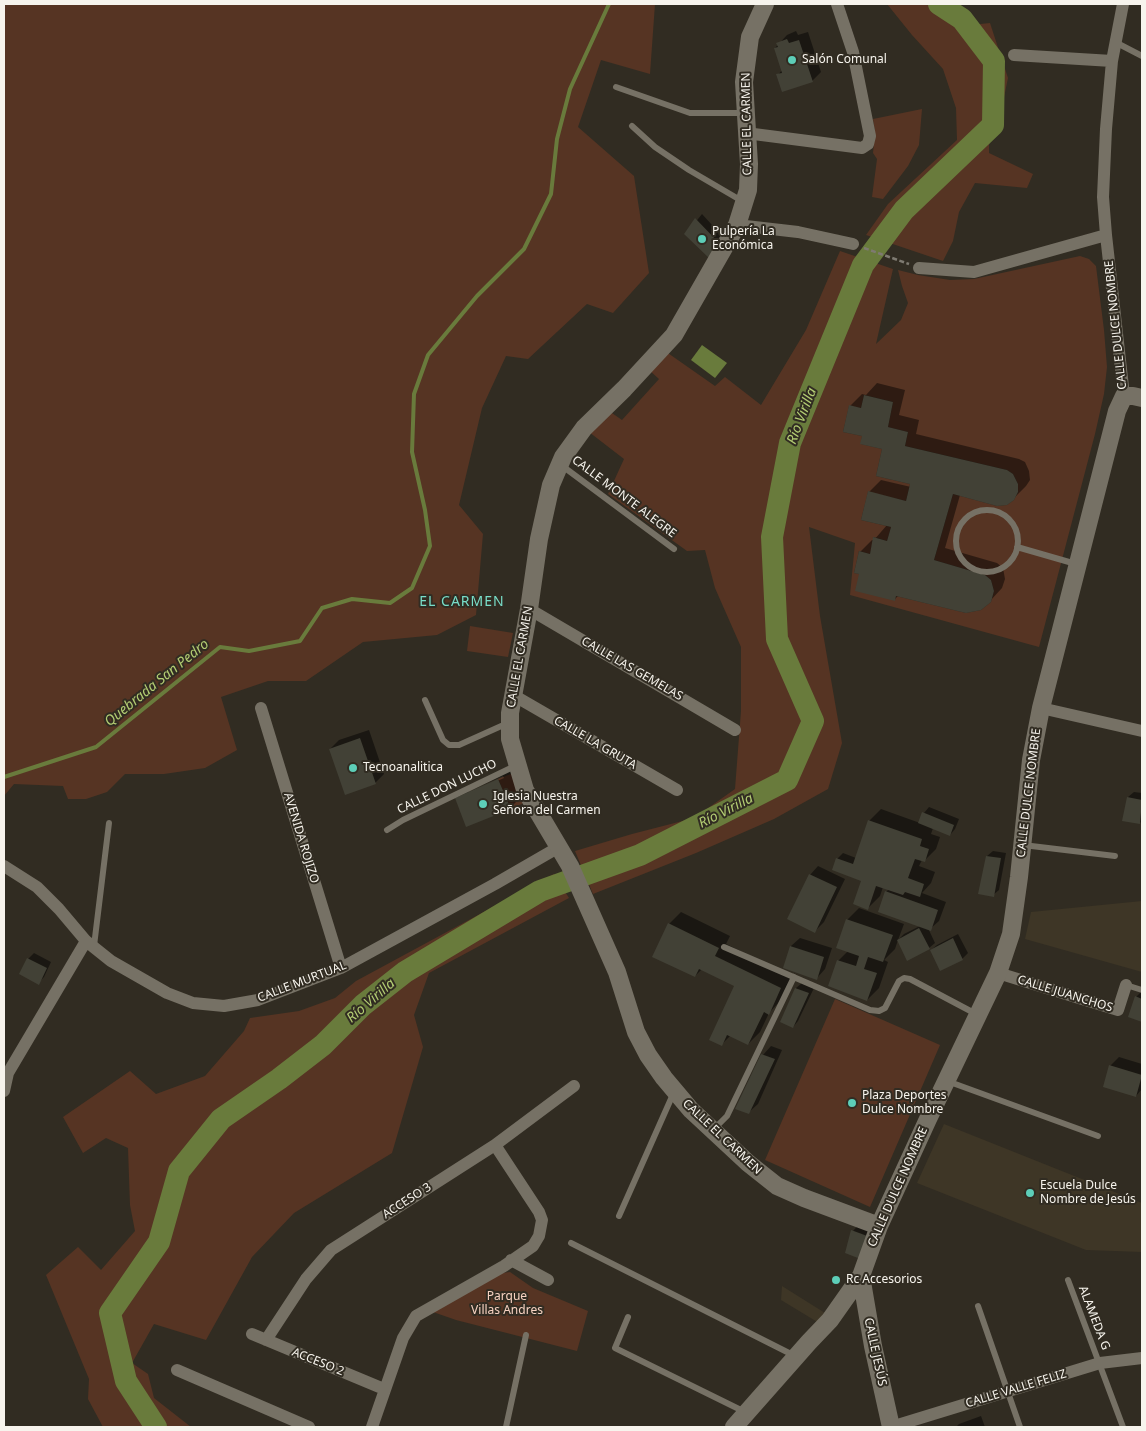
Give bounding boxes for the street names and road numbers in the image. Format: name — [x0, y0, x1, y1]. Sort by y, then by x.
street label: CALLE EL CARMEN — [739, 72, 755, 176]
street label: CALLE DULCE NOMBRE — [1102, 260, 1130, 390]
street label: CALLE MONTE ALEGRE — [569, 453, 679, 541]
street label: CALLE EL CARMEN — [504, 605, 536, 709]
street label: CALLE LAS GEMELAS — [579, 634, 685, 704]
street label: CALLE LA GRUTA — [551, 713, 639, 773]
street label: CALLE DULCE NOMBRE — [1014, 728, 1044, 858]
street label: CALLE DON LUCHO — [395, 757, 499, 817]
street label: AVENIDA ROJIZO — [280, 791, 322, 885]
street label: CALLE MURTUAL — [256, 958, 348, 1006]
street label: CALLE JUANCHOS — [1016, 973, 1114, 1015]
street label: CALLE EL CARMEN — [679, 1097, 765, 1177]
street label: CALLE DULCE NOMBRE — [865, 1125, 931, 1249]
street label: ACCESO 3 — [380, 1180, 434, 1222]
street label: ALAMEDA G — [1075, 1284, 1113, 1352]
street label: CALLE JESÚS — [861, 1317, 889, 1387]
street label: ACCESO 2 — [290, 1345, 346, 1379]
street label: CALLE VALLE FELIZ — [964, 1367, 1068, 1411]

